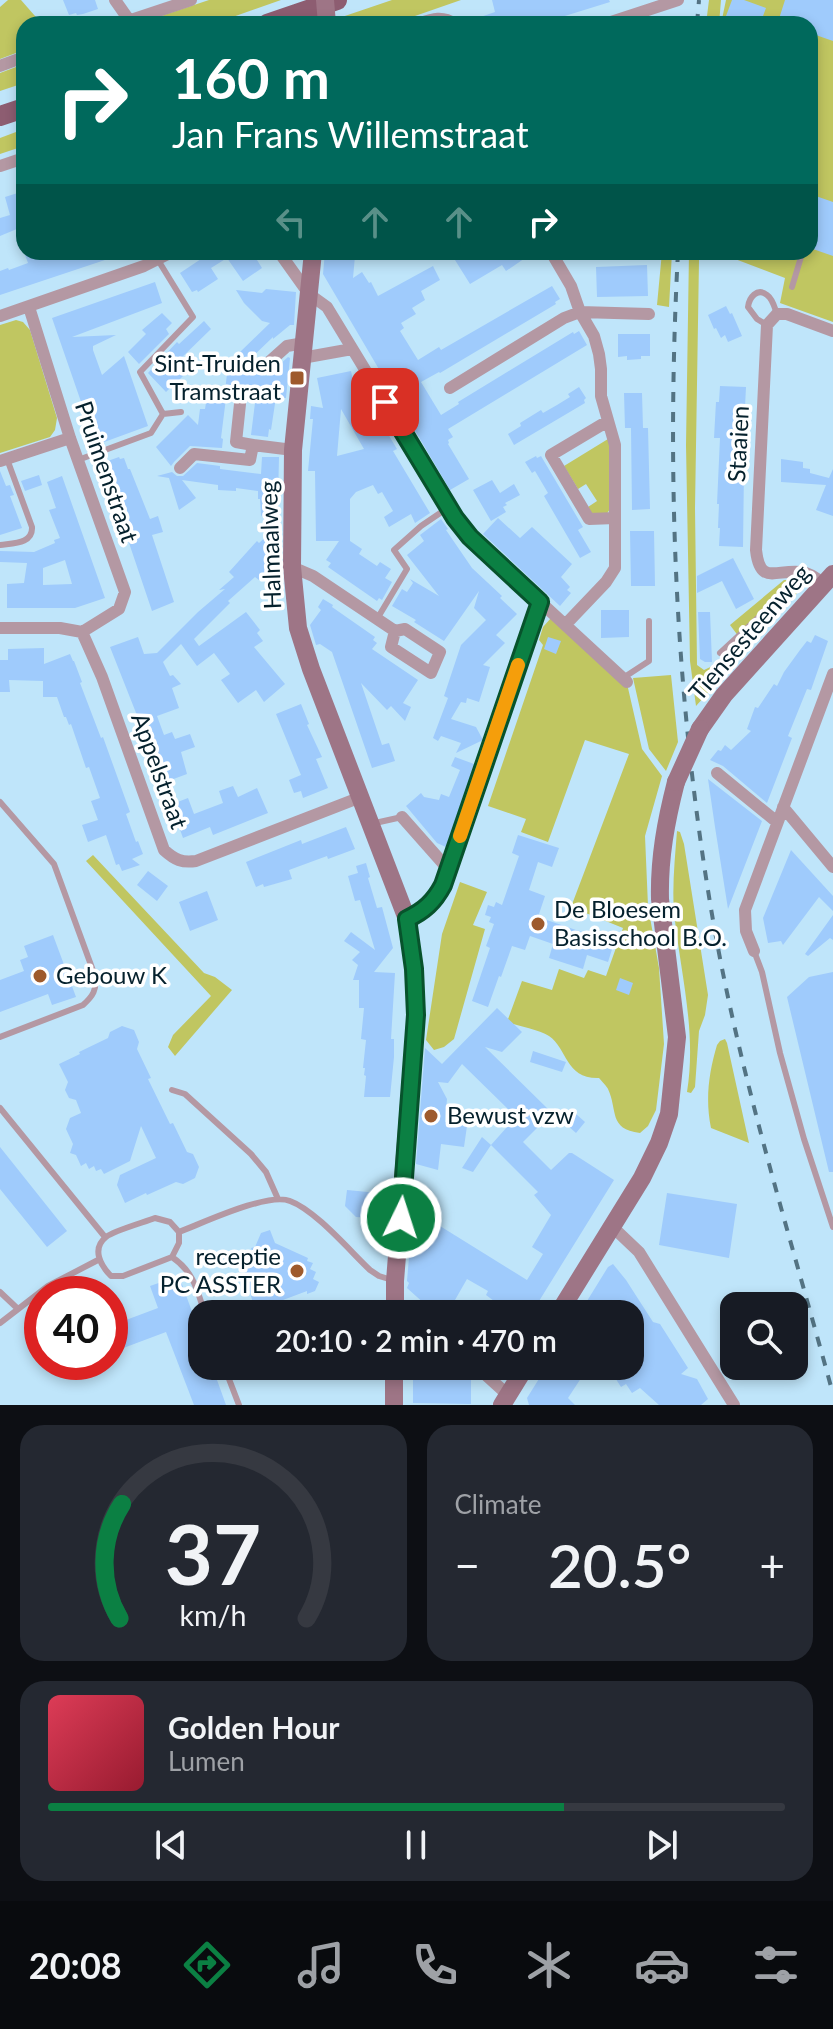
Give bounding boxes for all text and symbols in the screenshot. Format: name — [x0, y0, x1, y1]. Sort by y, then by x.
text: 160 m — [172, 44, 330, 111]
icon: right — [40, 48, 144, 152]
text: Jan Frans Willemstraat — [172, 112, 529, 156]
icon: left — [269, 200, 313, 244]
icon: ahead — [353, 200, 397, 244]
icon: ahead — [437, 200, 481, 244]
icon: right — [521, 200, 565, 244]
place label: Sint-Truiden Tramstraat — [154, 348, 281, 405]
pin — [351, 368, 419, 436]
marker: Sint-Truiden Tramstraat — [288, 369, 306, 387]
icon: arrive — [363, 380, 407, 424]
street label: Pruimenstraat — [70, 397, 145, 546]
street label: Staaien — [721, 405, 754, 483]
street label: Halmaalweg — [253, 480, 286, 610]
street label: Tiensesteenweg — [682, 558, 816, 706]
street label: Appelstraat — [126, 709, 195, 833]
place label: De Bloesem Basisschool B.O. — [554, 894, 727, 951]
marker: De Bloesem Basisschool B.O. — [529, 915, 547, 933]
place label: Gebouw K — [56, 960, 167, 989]
marker: Gebouw K — [31, 967, 49, 985]
place label: Bewust vzw — [447, 1100, 574, 1129]
marker: Bewust vzw — [422, 1107, 440, 1125]
position arrow — [359, 1176, 443, 1260]
place label: receptie PC ASSTER — [160, 1241, 281, 1298]
marker: receptie PC ASSTER — [288, 1262, 306, 1280]
speed limit sign: 40 — [24, 1276, 128, 1380]
map controls — [720, 1292, 808, 1380]
button: search — [720, 1292, 808, 1380]
text: 20:10 · 2 min · 470 m — [275, 1322, 557, 1358]
text: Climate — [455, 1488, 541, 1520]
text: 37 — [165, 1503, 262, 1603]
text: 20.5° — [548, 1529, 692, 1601]
text: − — [455, 1539, 480, 1591]
text: + — [759, 1539, 785, 1591]
text: km/h — [180, 1598, 247, 1632]
text: Golden Hour — [168, 1709, 340, 1745]
text: Lumen — [168, 1745, 245, 1777]
icon: previous — [149, 1823, 193, 1867]
icon: pause — [394, 1823, 438, 1867]
icon: next — [640, 1823, 684, 1867]
icon: directions — [179, 1937, 235, 1993]
icon: music — [293, 1937, 349, 1993]
icon: phone — [407, 1937, 463, 1993]
icon: climate — [521, 1937, 577, 1993]
icon: car — [634, 1937, 690, 1993]
icon: filters — [748, 1937, 804, 1993]
text: 20:08 — [29, 1943, 122, 1987]

